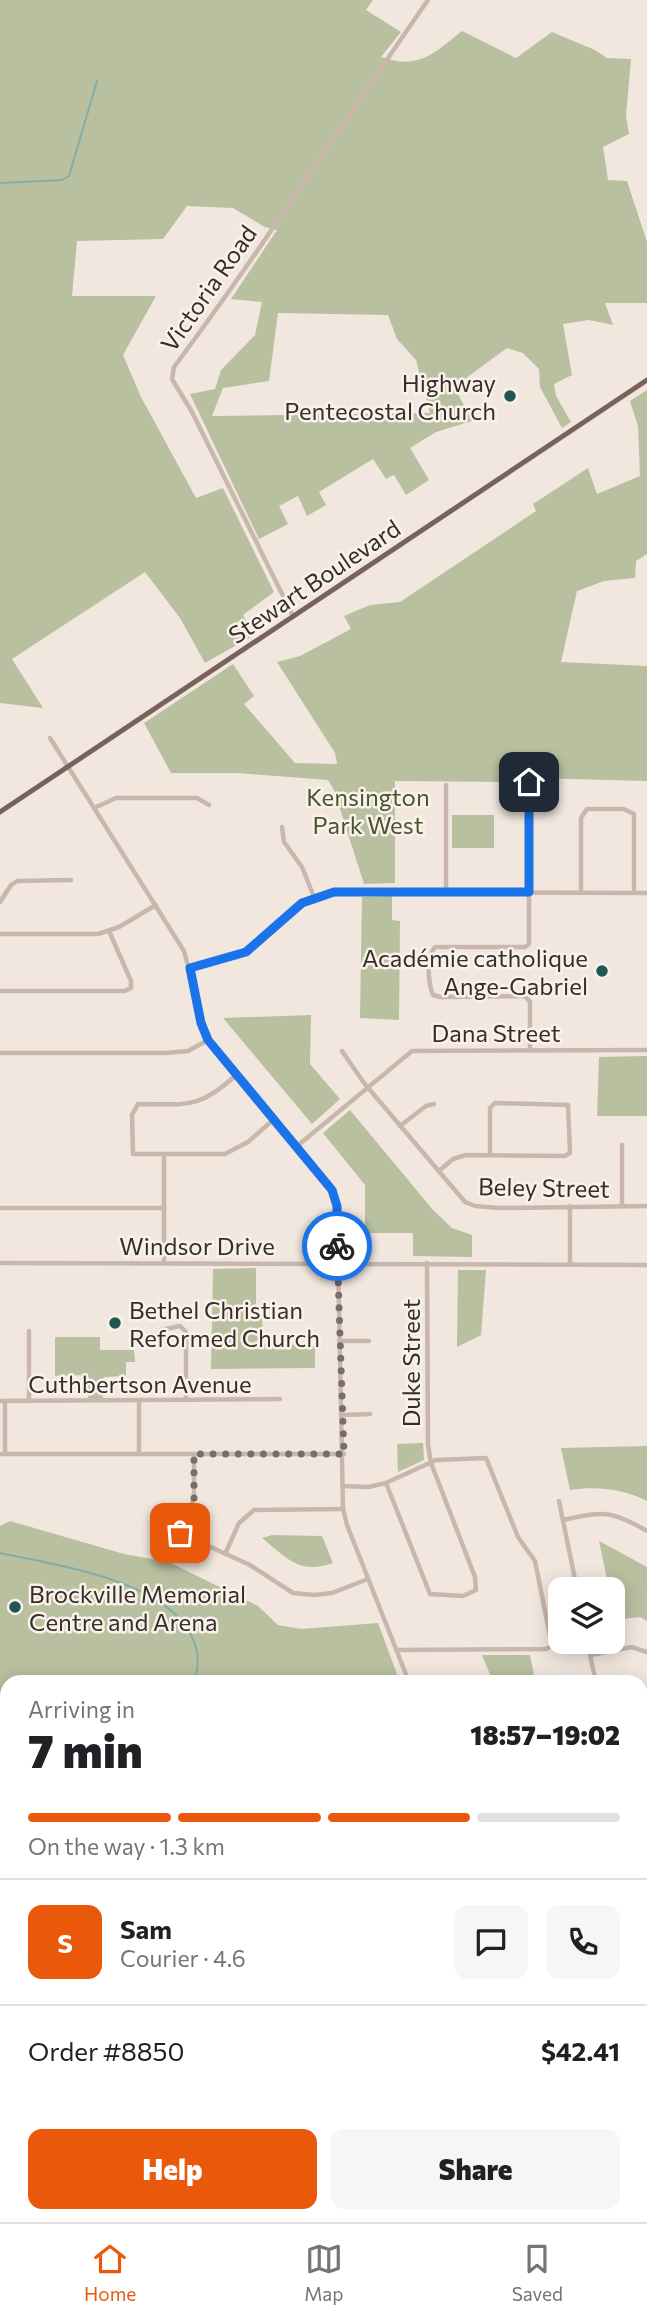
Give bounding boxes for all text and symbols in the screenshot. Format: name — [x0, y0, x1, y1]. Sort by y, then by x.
street label: Victoria Road — [154, 219, 262, 357]
place label: Highway Pentecostal Church — [284, 368, 496, 425]
marker: Highway Pentecostal Church — [502, 388, 518, 404]
street label: Stewart Boulevard — [223, 513, 405, 649]
pin — [499, 752, 559, 812]
icon: home — [510, 763, 548, 801]
park label: Kensington Park West — [306, 782, 430, 839]
place label: Académie catholique Ange-Gabriel — [362, 943, 588, 1000]
marker: Académie catholique Ange-Gabriel — [594, 963, 610, 979]
street label: Dana Street — [432, 1018, 561, 1047]
street label: Beley Street — [478, 1171, 610, 1203]
courier — [302, 1211, 372, 1281]
icon: bike — [318, 1227, 356, 1265]
street label: Windsor Drive — [119, 1231, 275, 1260]
place label: Bethel Christian Reformed Church — [129, 1295, 320, 1352]
street label: Duke Street — [396, 1299, 425, 1427]
marker: Bethel Christian Reformed Church — [107, 1315, 123, 1331]
street label: Cuthbertson Avenue — [28, 1369, 252, 1398]
pin — [150, 1503, 210, 1563]
icon: bag — [161, 1514, 199, 1552]
map controls — [548, 1577, 625, 1654]
button: layers — [548, 1577, 625, 1654]
place label: Brockville Memorial Centre and Arena — [29, 1579, 246, 1636]
marker: Brockville Memorial Centre and Arena — [7, 1599, 23, 1615]
text: Arriving in — [28, 1695, 135, 1723]
text: 18:57–19:02 — [470, 1719, 620, 1750]
text: 7 min — [28, 1721, 143, 1777]
text: On the way · 1.3 km — [28, 1832, 225, 1860]
button: chat — [454, 1905, 528, 1979]
button: phone — [546, 1905, 620, 1979]
text: Sam — [120, 1913, 172, 1944]
text: S — [57, 1927, 73, 1958]
text: Courier · 4.6 — [120, 1944, 246, 1972]
text: Order #8850 — [28, 2035, 185, 2066]
text: $42.41 — [541, 2035, 620, 2066]
button: Help — [28, 2129, 317, 2209]
button: Share — [331, 2129, 620, 2209]
tab: Home — [84, 2240, 136, 2305]
tab: Map — [304, 2240, 344, 2305]
tab: Saved — [512, 2240, 563, 2305]

